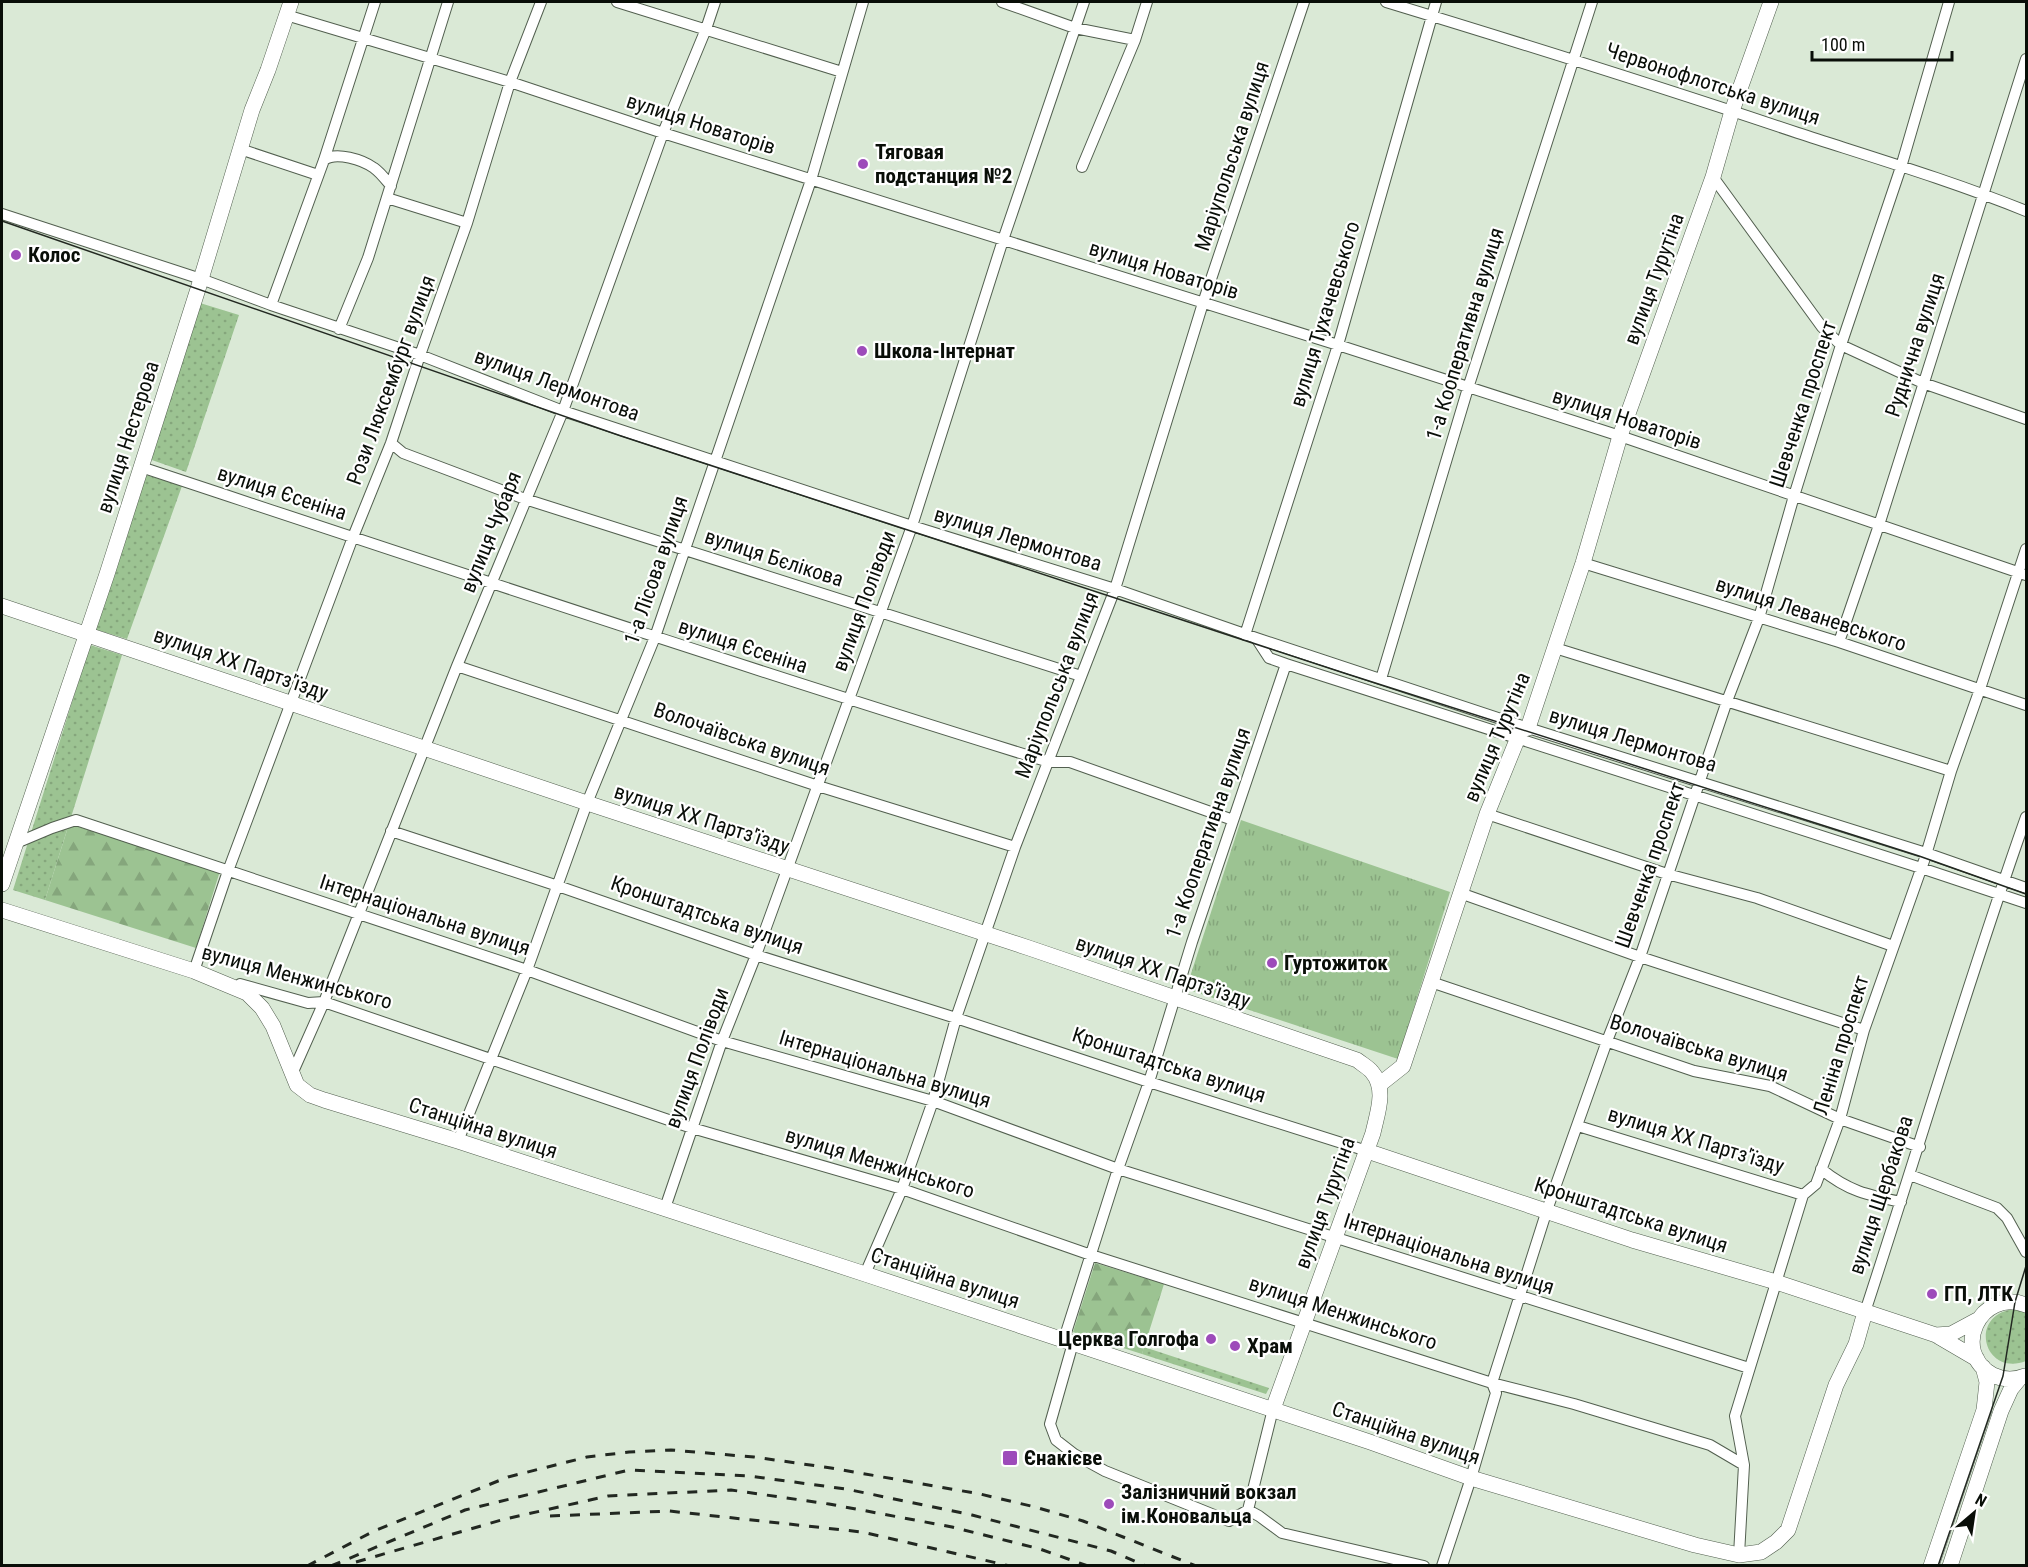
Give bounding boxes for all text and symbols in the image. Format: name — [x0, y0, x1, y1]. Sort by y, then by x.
scale bar — [1812, 24, 1952, 62]
text: 100 m — [1821, 34, 1865, 55]
street label: Червонофлотська вулиця — [1603, 38, 1823, 130]
street label: Маріупольська вулиця — [1190, 58, 1274, 254]
street label: вулиця Новаторів — [624, 89, 778, 159]
place label: Тяговая подстанция №2 — [875, 140, 1012, 188]
marker: Тяговая подстанция №2 — [856, 157, 870, 171]
street label: вулиця Турутіна — [1619, 210, 1689, 348]
street label: вулиця Тухачевського — [1285, 218, 1365, 410]
street label: 1-а Кооперативна вулиця — [1421, 225, 1509, 443]
street label: вулиця Новаторів — [1086, 236, 1242, 304]
place label: Колос — [28, 243, 81, 267]
marker: Колос — [9, 248, 23, 262]
street label: Руднична вулиця — [1880, 270, 1950, 420]
street label: Рози Люксембург вулиця — [342, 272, 440, 488]
street label: Шевченка проспект — [1765, 318, 1841, 490]
place label: Школа-Інтернат — [874, 339, 1015, 363]
street label: вулиця Лермонтова — [471, 344, 643, 426]
marker: Школа-Інтернат — [855, 344, 869, 358]
street label: вулиця Нестерова — [92, 358, 164, 516]
street label: вулиця Новаторів — [1550, 384, 1704, 454]
street label: вулиця Єсеніна — [214, 461, 350, 525]
street label: вулиця Чубаря — [456, 468, 526, 596]
street label: 1-а Лісова вулиця — [619, 493, 693, 647]
street label: вулиця Лермонтова — [931, 502, 1105, 576]
street label: вулиця Бєлікова — [702, 524, 846, 592]
street label: вулиця Поліводи — [827, 528, 901, 674]
street label: вулиця Леваневського — [1713, 572, 1909, 656]
street label: Маріупольська вулиця — [1010, 588, 1104, 782]
street label: вулиця Єсеніна — [675, 614, 811, 678]
street label: вулиця XX Партз'їзду — [151, 623, 332, 705]
street label: вулиця Турутіна — [1459, 669, 1535, 805]
street label: Волочаївська вулиця — [651, 698, 833, 780]
street label: вулиця Лермонтова — [1546, 703, 1720, 777]
street label: 1-а Кооперативна вулиця — [1161, 725, 1255, 941]
street label: вулиця XX Партз'їзду — [611, 779, 793, 859]
street label: Шевченка проспект — [1610, 779, 1690, 951]
street label: Інтернаціональна вулиця — [317, 870, 533, 960]
street label: Кронштадтська вулиця — [608, 871, 806, 959]
street label: вулиця XX Партз'їзду — [1073, 931, 1254, 1013]
street label: вулиця Менжинського — [199, 940, 395, 1014]
place label: Гуртожиток — [1284, 951, 1388, 975]
marker: Гуртожиток — [1265, 956, 1279, 970]
street label: Леніна проспект — [1808, 972, 1874, 1118]
street label: вулиця Поліводи — [660, 985, 734, 1131]
street label: Волочаївська вулиця — [1607, 1009, 1791, 1087]
street label: Кронштадтська вулиця — [1069, 1022, 1269, 1108]
street label: Інтернаціональна вулиця — [776, 1025, 994, 1113]
street label: Станційна вулиця — [406, 1093, 560, 1163]
street label: вулиця XX Партз'їзду — [1605, 1102, 1787, 1178]
street label: вулиця Щербакова — [1844, 1113, 1918, 1277]
street label: вулиця Менжинського — [783, 1123, 977, 1203]
street label: вулиця Турутіна — [1290, 1134, 1360, 1272]
street label: Кронштадтська вулиця — [1531, 1172, 1731, 1258]
street label: Інтернаціональна вулиця — [1341, 1209, 1557, 1299]
street label: Станційна вулиця — [868, 1243, 1022, 1313]
street label: вулиця Менжинського — [1246, 1271, 1440, 1355]
place label: ГП, ЛТК — [1944, 1282, 2013, 1306]
marker: ГП, ЛТК — [1925, 1287, 1939, 1301]
place label: Церква Голгофа — [1058, 1327, 1199, 1351]
marker: Церква Голгофа — [1204, 1332, 1218, 1346]
place label: Храм — [1247, 1334, 1293, 1358]
marker: Храм — [1228, 1339, 1242, 1353]
street label: Станційна вулиця — [1329, 1396, 1483, 1470]
place label: Єнакієве — [1024, 1446, 1102, 1470]
marker: Єнакієве — [1001, 1449, 1019, 1467]
place label: Залізничний вокзал ім.Коновальца — [1121, 1480, 1297, 1528]
north arrow — [1944, 1483, 2004, 1543]
text: N — [1972, 1490, 1990, 1511]
marker: Залізничний вокзал ім.Коновальца — [1102, 1497, 1116, 1511]

